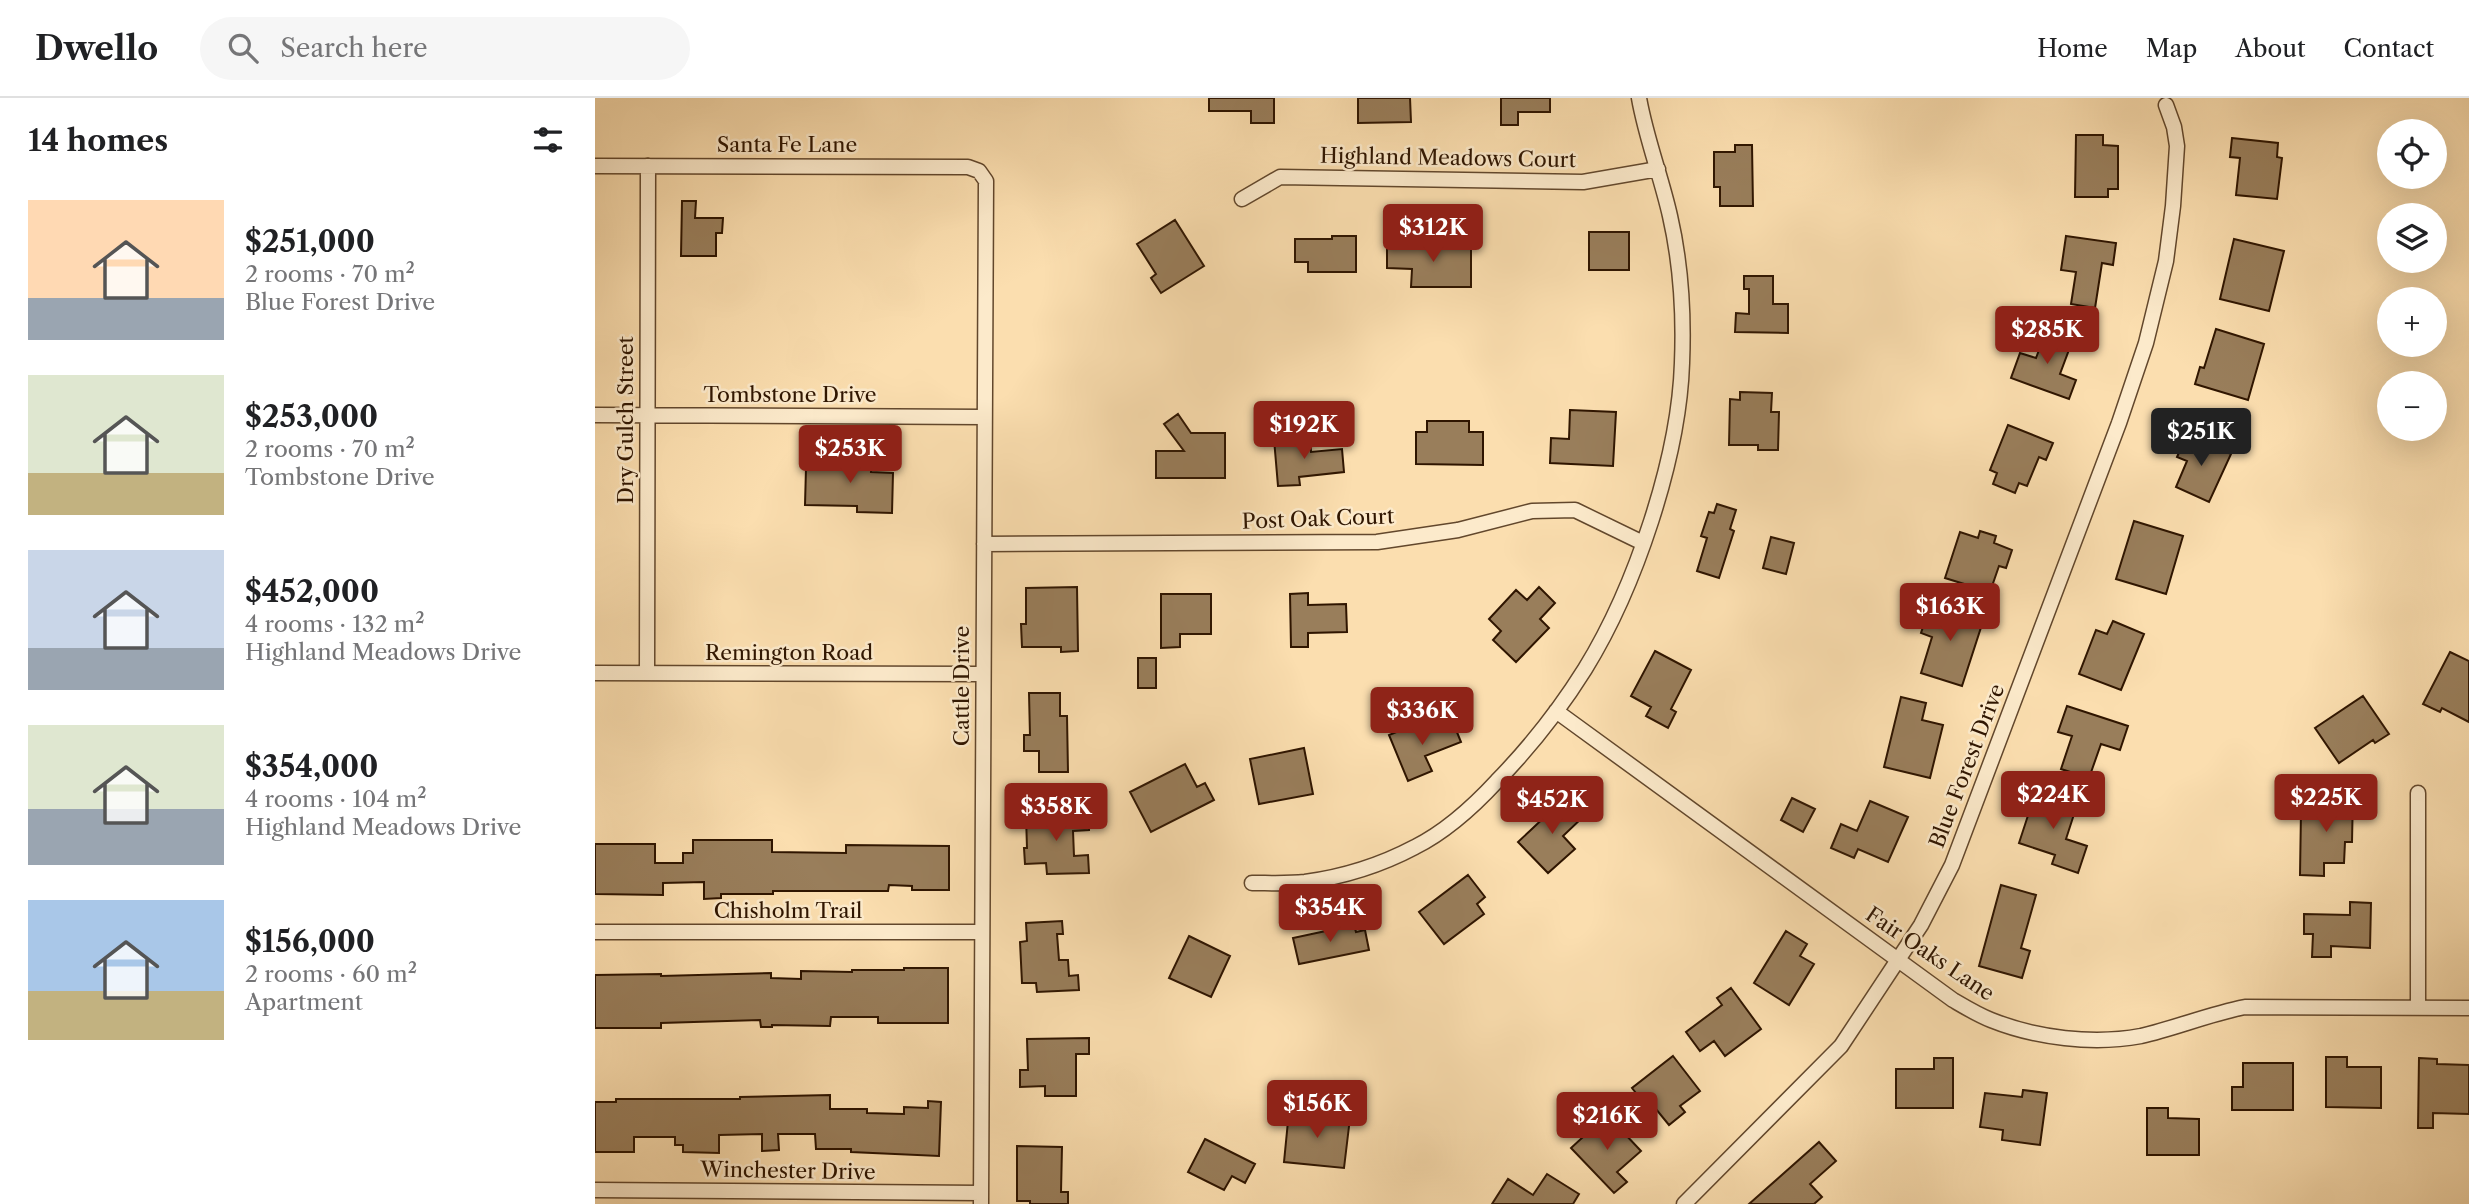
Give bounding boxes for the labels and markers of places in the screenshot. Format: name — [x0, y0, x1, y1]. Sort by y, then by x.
pin: $312K — [1384, 204, 1482, 264]
pin: $285K — [1998, 306, 2096, 366]
pin: $192K — [1255, 402, 1353, 461]
pin: $251K — [2152, 408, 2250, 468]
pin: $253K — [801, 426, 899, 485]
pin: $163K — [1901, 584, 1999, 643]
pin: $336K — [1373, 688, 1471, 747]
pin: $224K — [2004, 772, 2102, 831]
pin: $225K — [2277, 774, 2375, 834]
pin: $452K — [1503, 776, 1601, 836]
pin: $358K — [1007, 784, 1105, 843]
pin: $354K — [1281, 884, 1379, 944]
pin: $156K — [1268, 1080, 1366, 1140]
pin: $216K — [1558, 1093, 1656, 1152]

